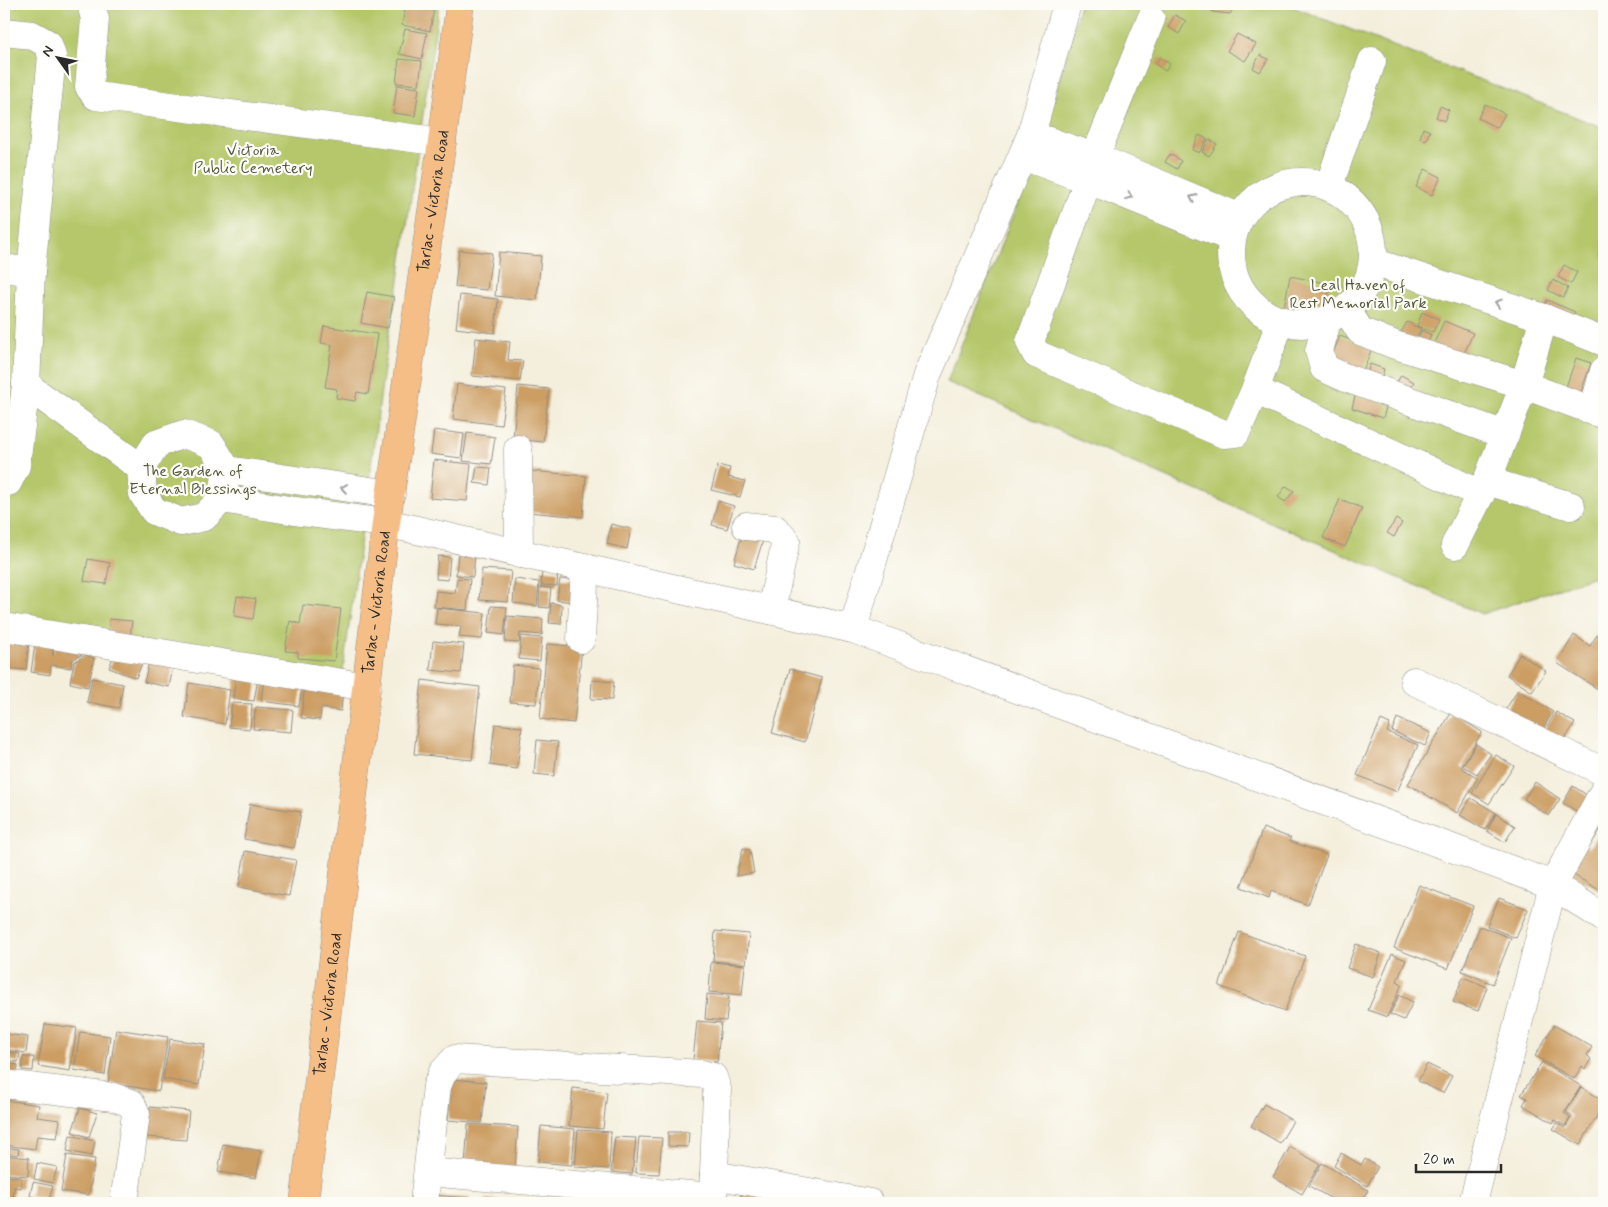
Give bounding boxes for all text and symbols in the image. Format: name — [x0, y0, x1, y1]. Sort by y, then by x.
north arrow — [32, 32, 82, 82]
text: N — [38, 43, 58, 60]
street label: Tarlac - Victoria Road — [412, 129, 454, 274]
park label: Victoria Public Cemetery — [193, 140, 313, 179]
one-way arrow — [1124, 190, 1133, 200]
one-way arrow — [1189, 194, 1198, 205]
park label: Leal Haven of Rest Memorial Park — [1289, 275, 1427, 314]
one-way arrow — [1494, 299, 1503, 309]
park label: The Garden of Eternal Blessings — [129, 461, 257, 500]
one-way arrow — [340, 483, 349, 493]
street label: Tarlac - Victoria Road — [357, 530, 395, 675]
street label: Tarlac - Victoria Road — [309, 932, 347, 1077]
scale bar — [1416, 1142, 1500, 1174]
text: 20 m — [1423, 1150, 1455, 1170]

